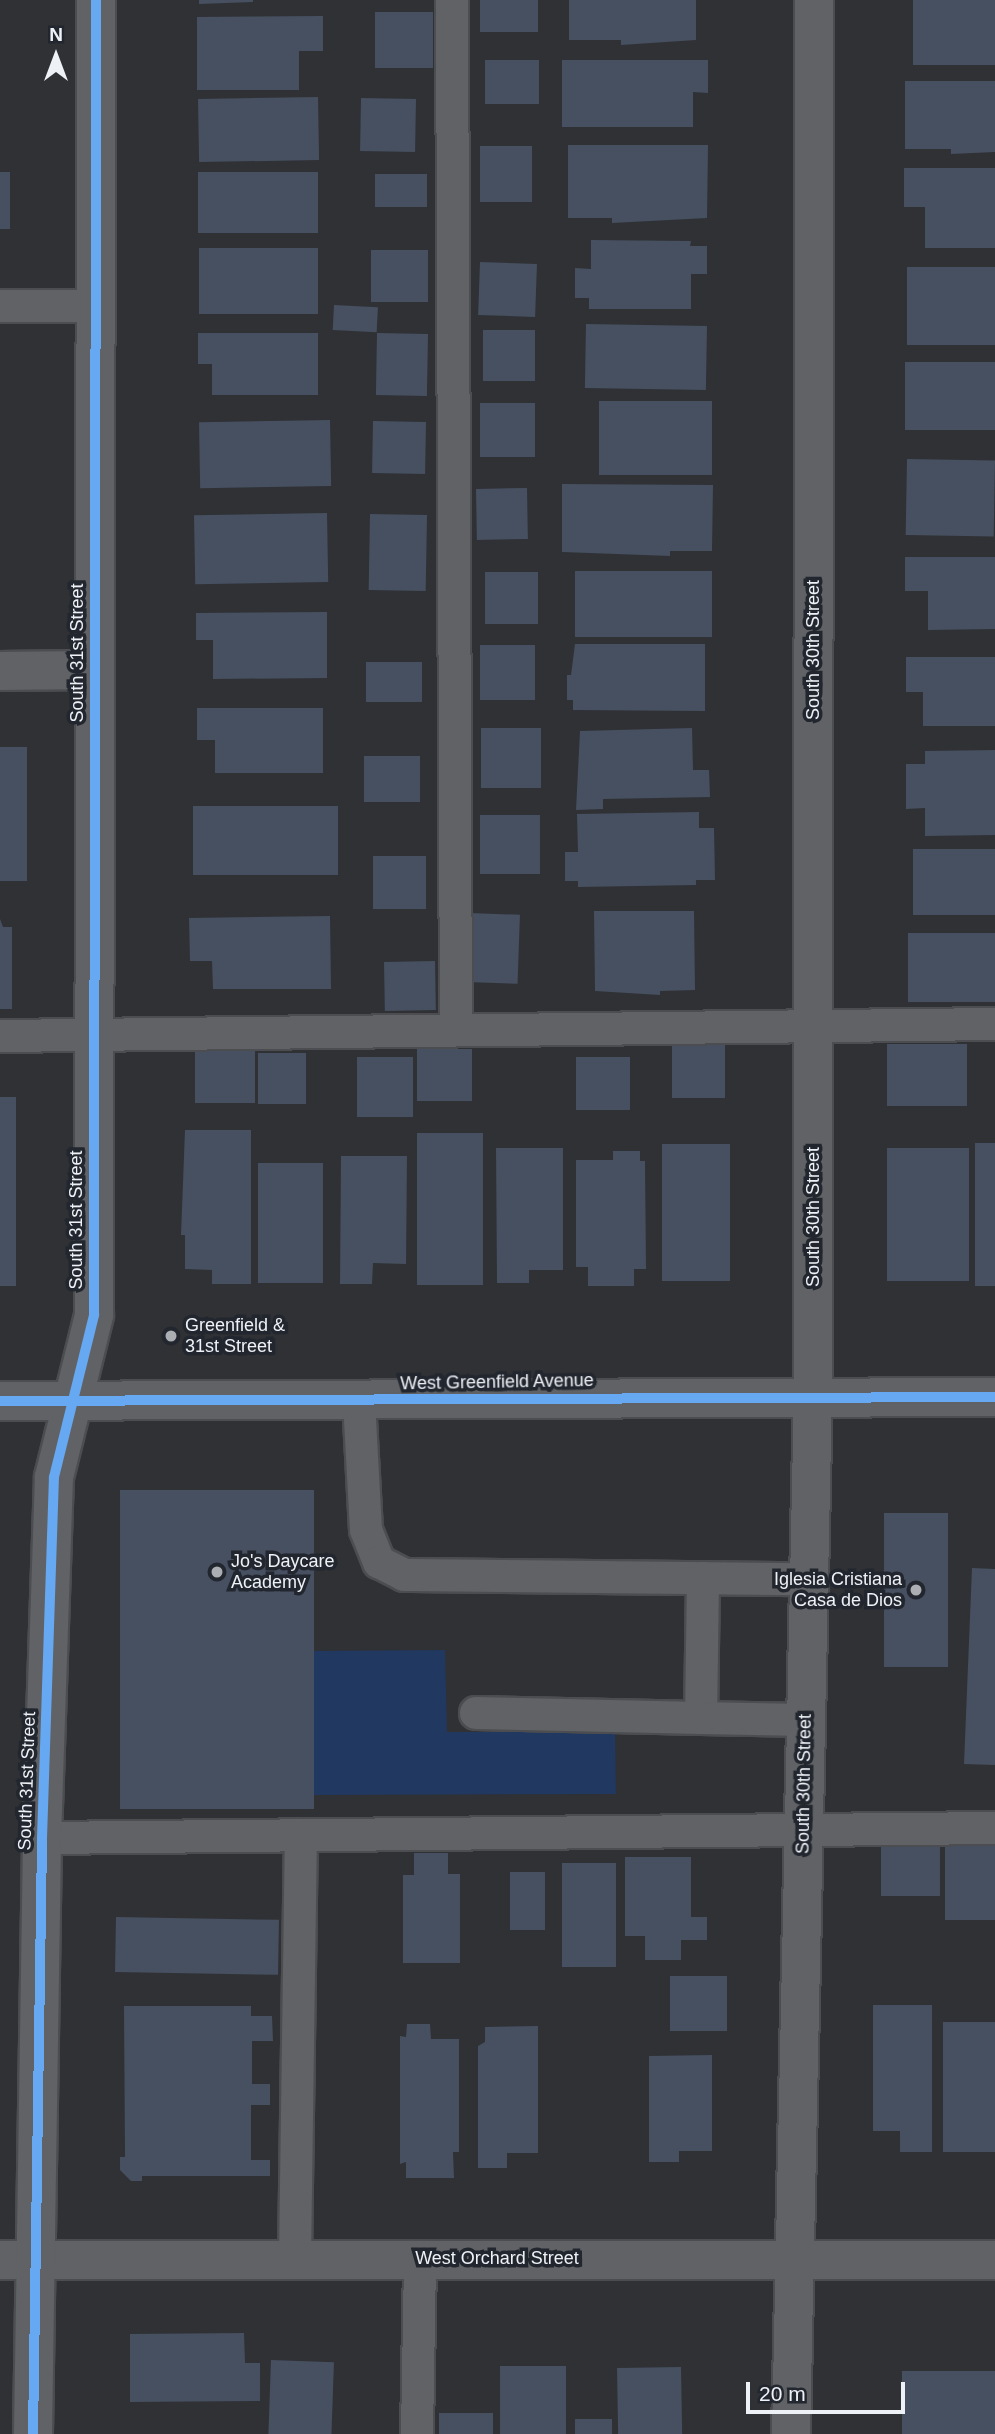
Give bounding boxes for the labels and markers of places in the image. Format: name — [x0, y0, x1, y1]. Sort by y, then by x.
place label: Greenfield & 31st Street — [185, 1315, 285, 1358]
marker: Greenfield & 31st Street — [163, 1328, 179, 1344]
place label: Jo's Daycare Academy — [231, 1551, 334, 1594]
marker: Jo's Daycare Academy — [209, 1564, 225, 1580]
place label: Iglesia Cristiana Casa de Dios — [774, 1569, 902, 1612]
marker: Iglesia Cristiana Casa de Dios — [908, 1582, 924, 1598]

